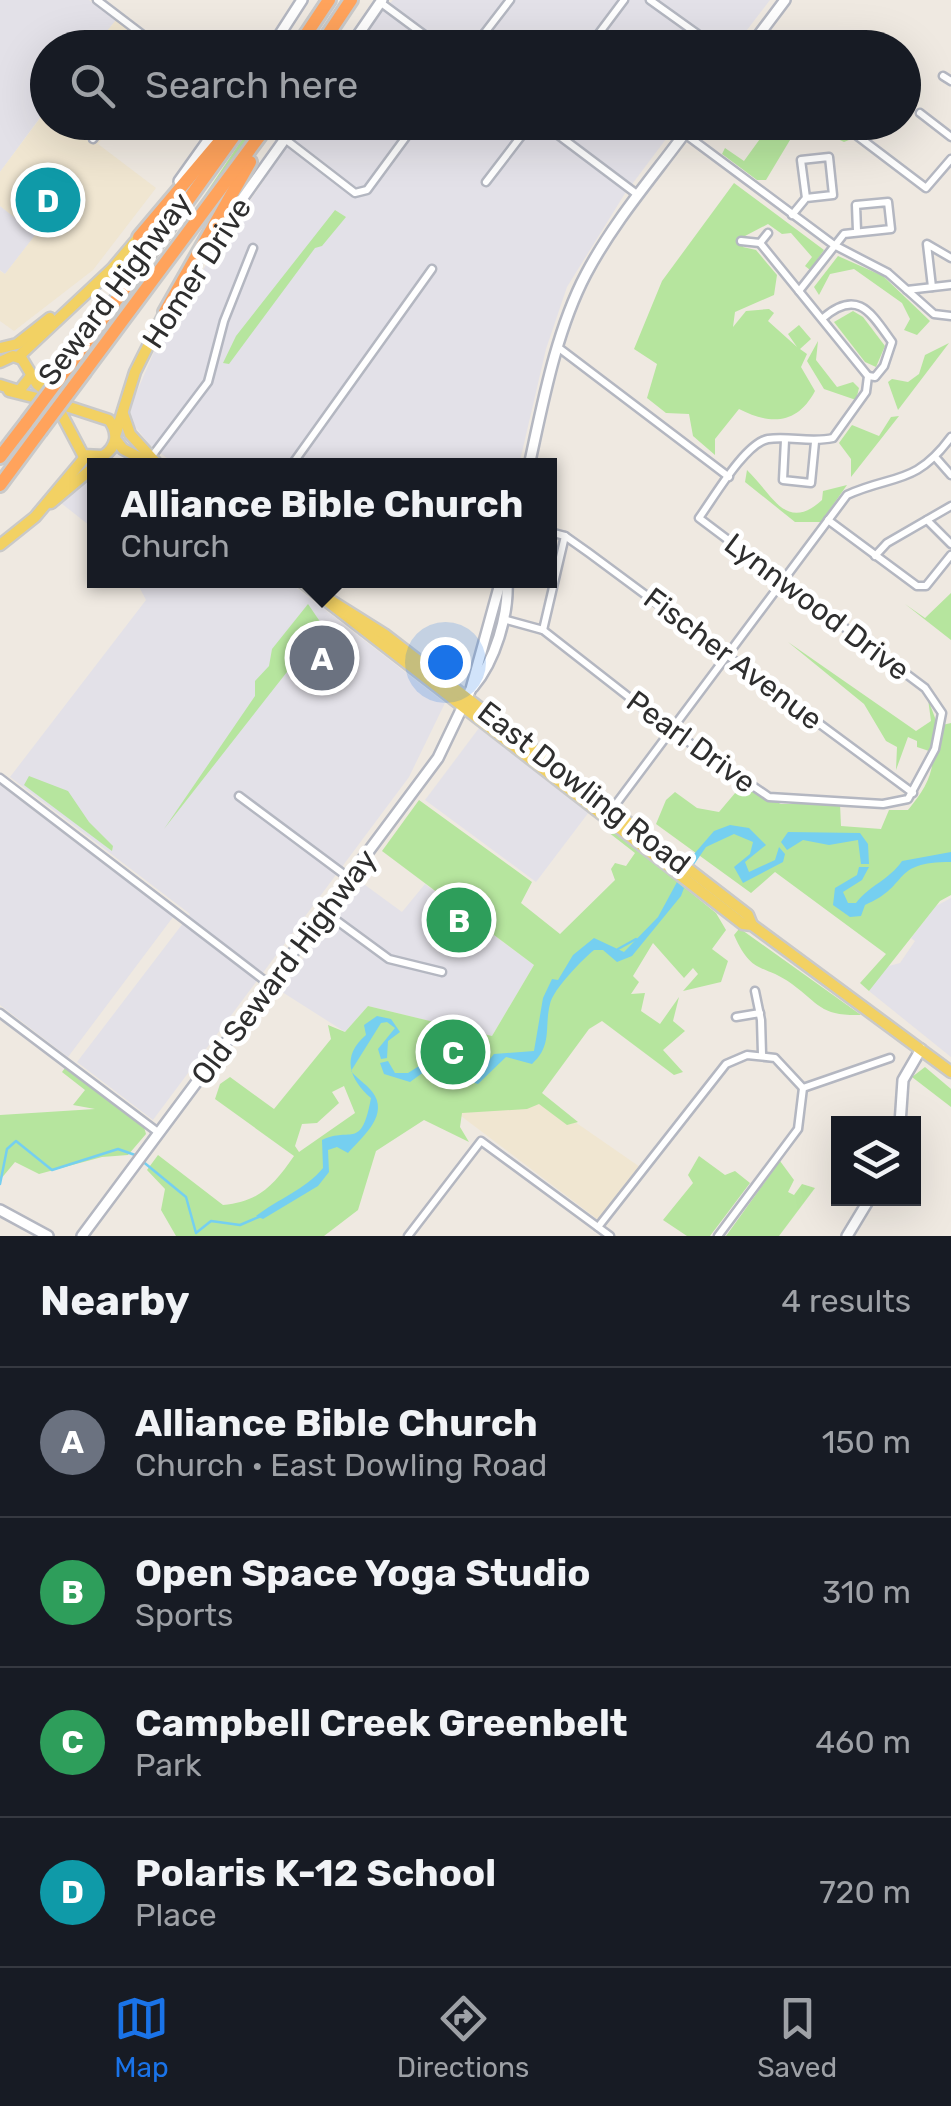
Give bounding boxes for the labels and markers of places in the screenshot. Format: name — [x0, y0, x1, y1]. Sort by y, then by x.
pin: D — [15, 162, 80, 238]
pin: A — [290, 620, 354, 696]
pin: B — [426, 882, 492, 958]
pin: C — [420, 1014, 486, 1090]

